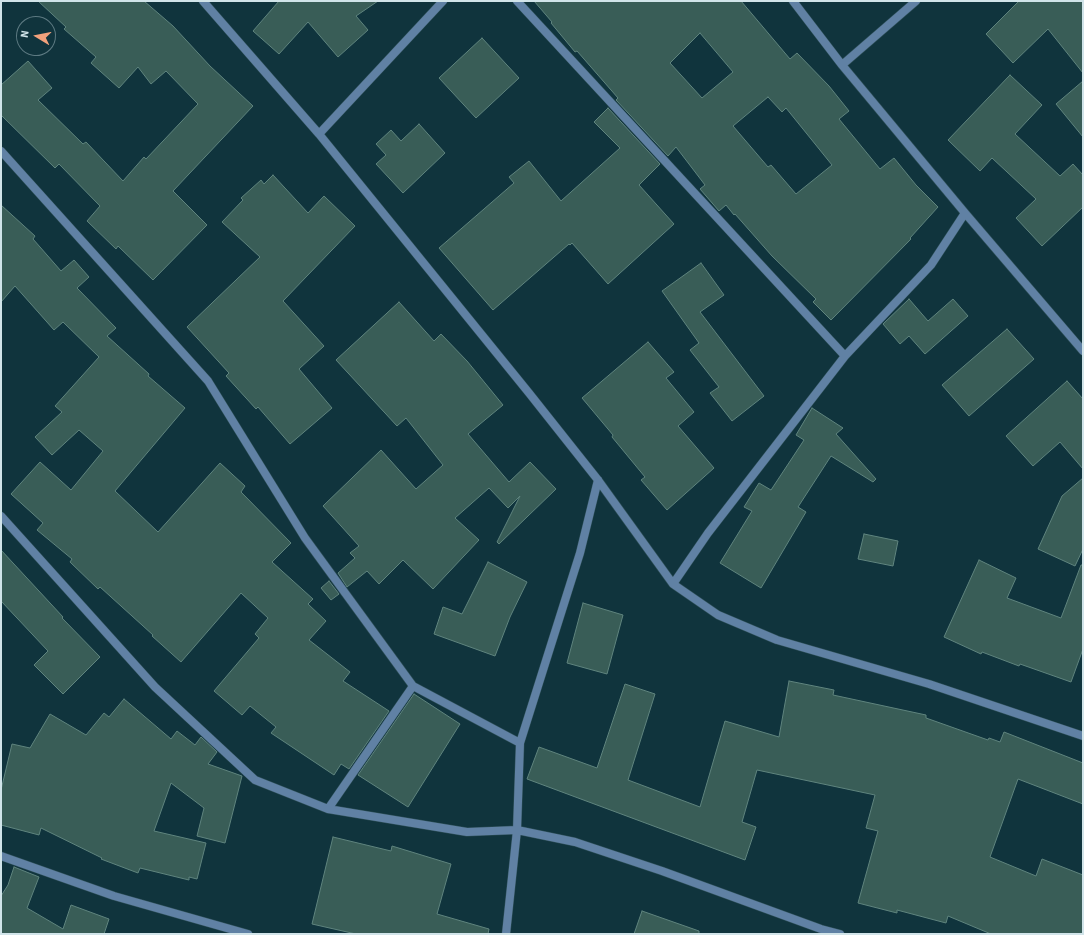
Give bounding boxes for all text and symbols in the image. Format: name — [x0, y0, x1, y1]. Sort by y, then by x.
north arrow — [16, 16, 56, 56]
text: N — [17, 29, 33, 39]

